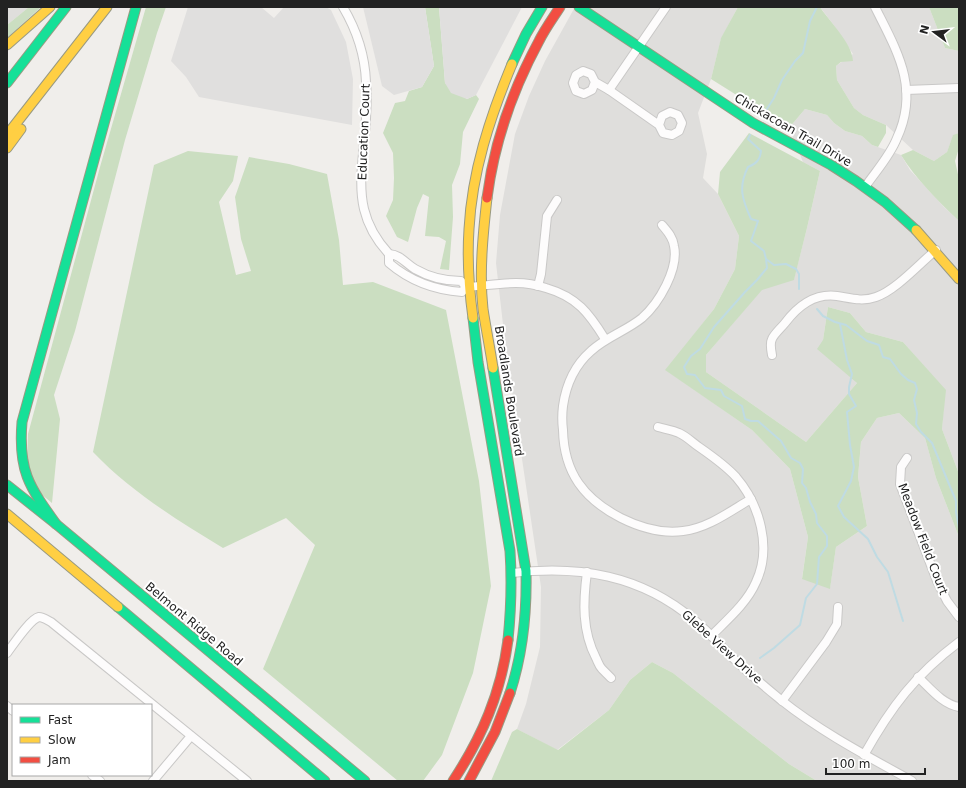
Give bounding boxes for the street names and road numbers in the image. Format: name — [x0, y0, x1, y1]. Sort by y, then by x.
street label: Education Court — [355, 83, 373, 180]
street label: Chickacoan Trail Drive — [732, 91, 854, 169]
street label: Broadlands Boulevard — [492, 325, 526, 457]
street label: Meadow Field Court — [895, 481, 951, 597]
street label: Belmont Ridge Road — [143, 579, 245, 669]
street label: Glebe View Drive — [679, 607, 765, 687]

